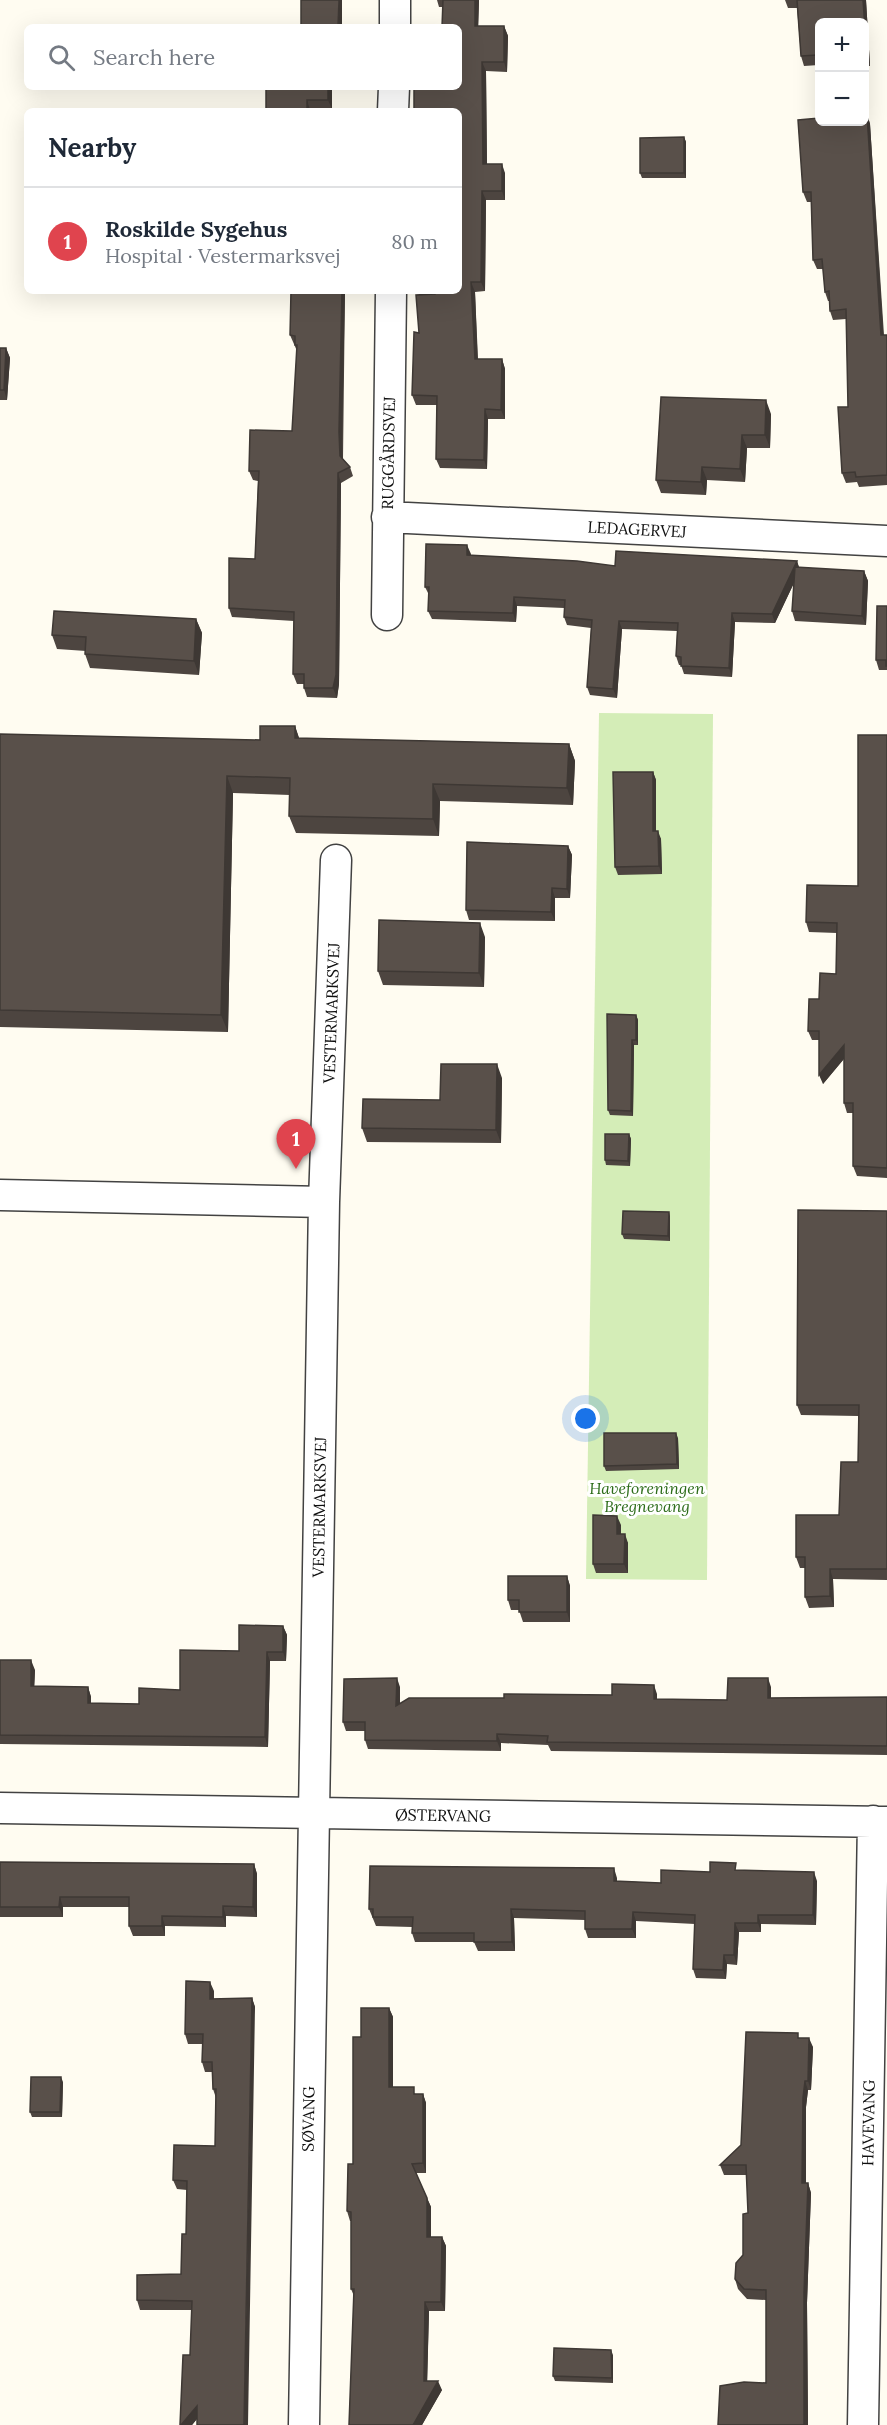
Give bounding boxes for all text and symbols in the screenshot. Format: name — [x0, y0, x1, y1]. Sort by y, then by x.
map controls — [815, 18, 869, 126]
button: + — [815, 18, 869, 72]
search box — [24, 24, 462, 90]
icon: search — [45, 41, 78, 74]
text: Search here — [93, 43, 215, 71]
button: − — [815, 72, 869, 126]
text: Nearby — [48, 131, 136, 164]
text: Roskilde Sygehus — [105, 215, 287, 243]
text: 1 — [63, 229, 72, 254]
text: 80 m — [391, 229, 438, 254]
text: Hospital · Vestermarksvej — [105, 243, 340, 268]
street label: RUGGÅRDSVEJ — [377, 396, 399, 510]
street label: LEDAGERVEJ — [587, 516, 687, 542]
street label: VESTERMARKSVEJ — [319, 942, 343, 1085]
pin: 1 — [276, 1120, 316, 1169]
your location — [571, 1404, 600, 1433]
street label: VESTERMARKSVEJ — [308, 1436, 330, 1579]
park label: Haveforeningen Bregnevang — [589, 1478, 705, 1516]
street label: ØSTERVANG — [395, 1804, 491, 1826]
street label: HAVEVANG — [857, 2080, 879, 2166]
street label: SØVANG — [297, 2086, 319, 2152]

